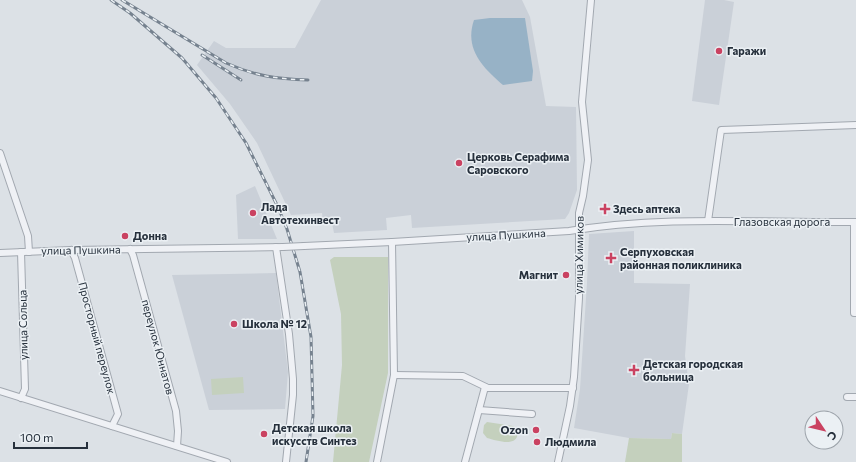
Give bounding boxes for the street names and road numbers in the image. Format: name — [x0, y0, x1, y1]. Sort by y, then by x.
street label: Глазовская дорога — [734, 215, 830, 228]
street label: улица Химиков — [571, 216, 586, 294]
street label: улица Пушкина — [466, 226, 546, 243]
street label: улица Пушкина — [41, 242, 121, 257]
street label: Просторный переулок — [76, 280, 119, 396]
street label: улица Сольца — [15, 290, 30, 360]
street label: переулок Юннатов — [140, 298, 177, 396]

